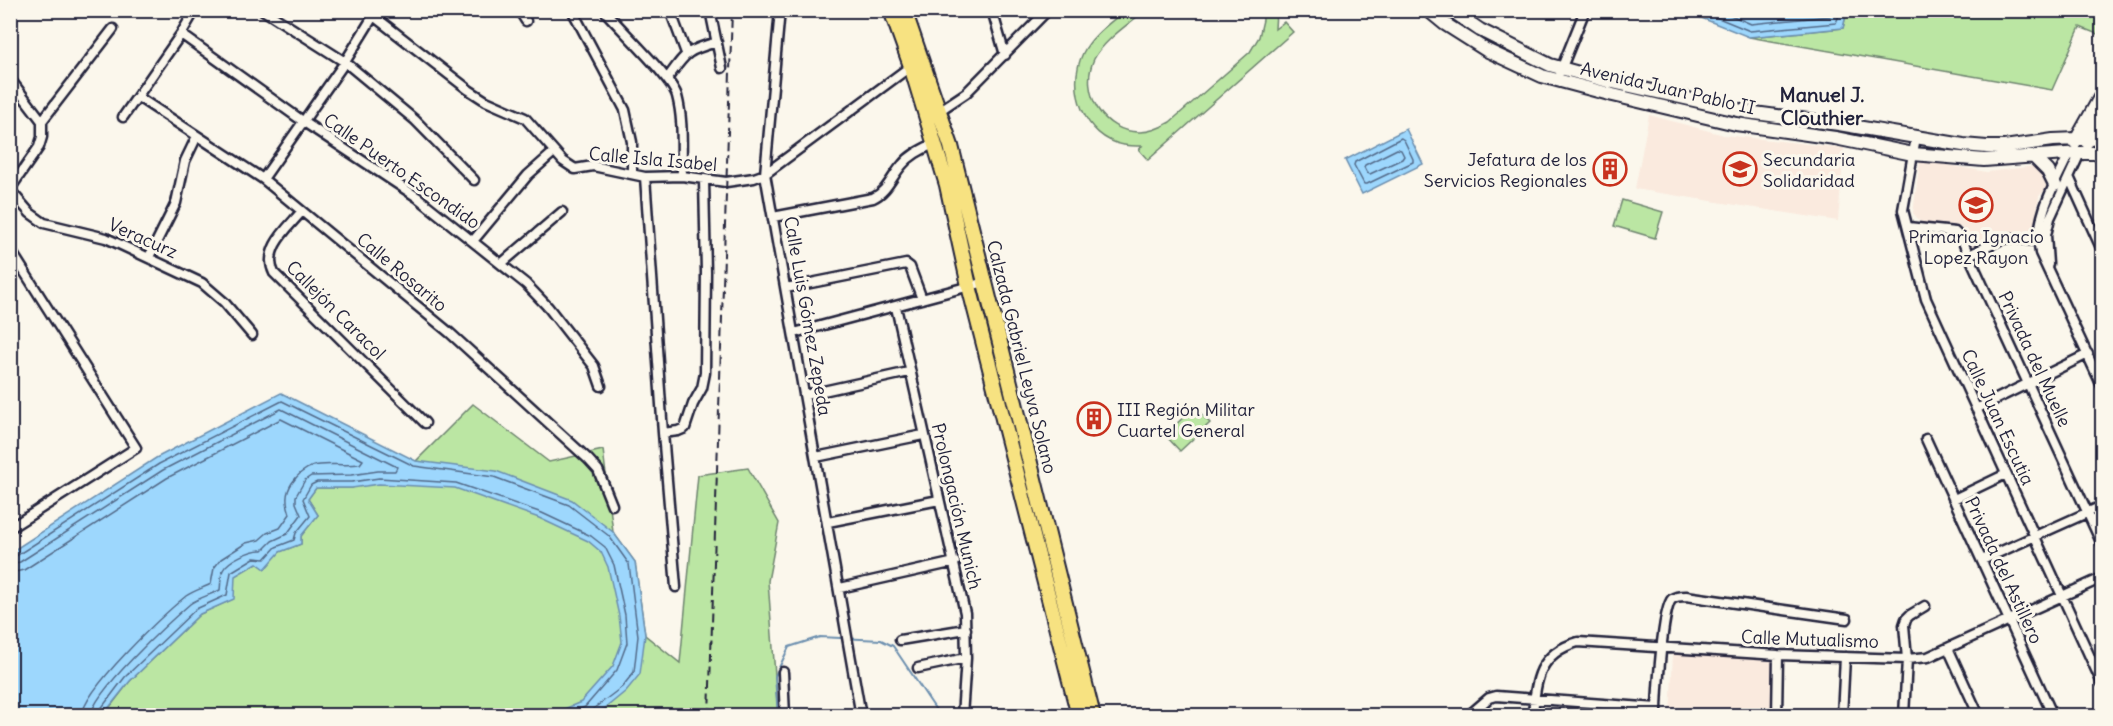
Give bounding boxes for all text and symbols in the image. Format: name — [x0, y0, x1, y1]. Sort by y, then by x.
street label: Avenida Juan Pablo II — [1578, 57, 1758, 119]
district label: Manuel J. Clouthier — [1780, 82, 1864, 130]
street label: Calle Puerto Escondido — [319, 108, 485, 234]
street label: Calle Isla Isabel — [588, 142, 718, 176]
place label: Jefatura de los Servicios Regionales — [1424, 148, 1587, 192]
place label: Secundaria Solidaridad — [1763, 148, 1855, 192]
building icon: Jefatura de los Servicios Regionales — [1592, 151, 1628, 187]
school or university icon: Secundaria Solidaridad — [1722, 151, 1758, 187]
school or university icon: Primaria Ignacio Lopez Rayon — [1958, 187, 1994, 223]
street label: Veracurz — [105, 213, 181, 264]
street label: Calle Luis Gómez Zepeda — [779, 214, 837, 418]
place label: Primaria Ignacio Lopez Rayon — [1908, 225, 2044, 269]
street label: Calle Rosarito — [352, 227, 452, 317]
street label: Calzada Gabriel Leyva Solano — [982, 238, 1062, 476]
street label: Callejón Caracol — [282, 256, 390, 364]
street label: Privada del Muelle — [1993, 287, 2077, 431]
street label: Calle Juan Escutia — [1956, 345, 2040, 489]
place label: III Región Militar Cuartel General — [1117, 398, 1255, 442]
building icon: III Región Militar Cuartel General — [1076, 401, 1112, 437]
street label: Prolongación Munich — [927, 421, 987, 591]
street label: Privada del Astillero — [1960, 493, 2048, 647]
street label: Calle Mutualismo — [1741, 625, 1879, 653]

